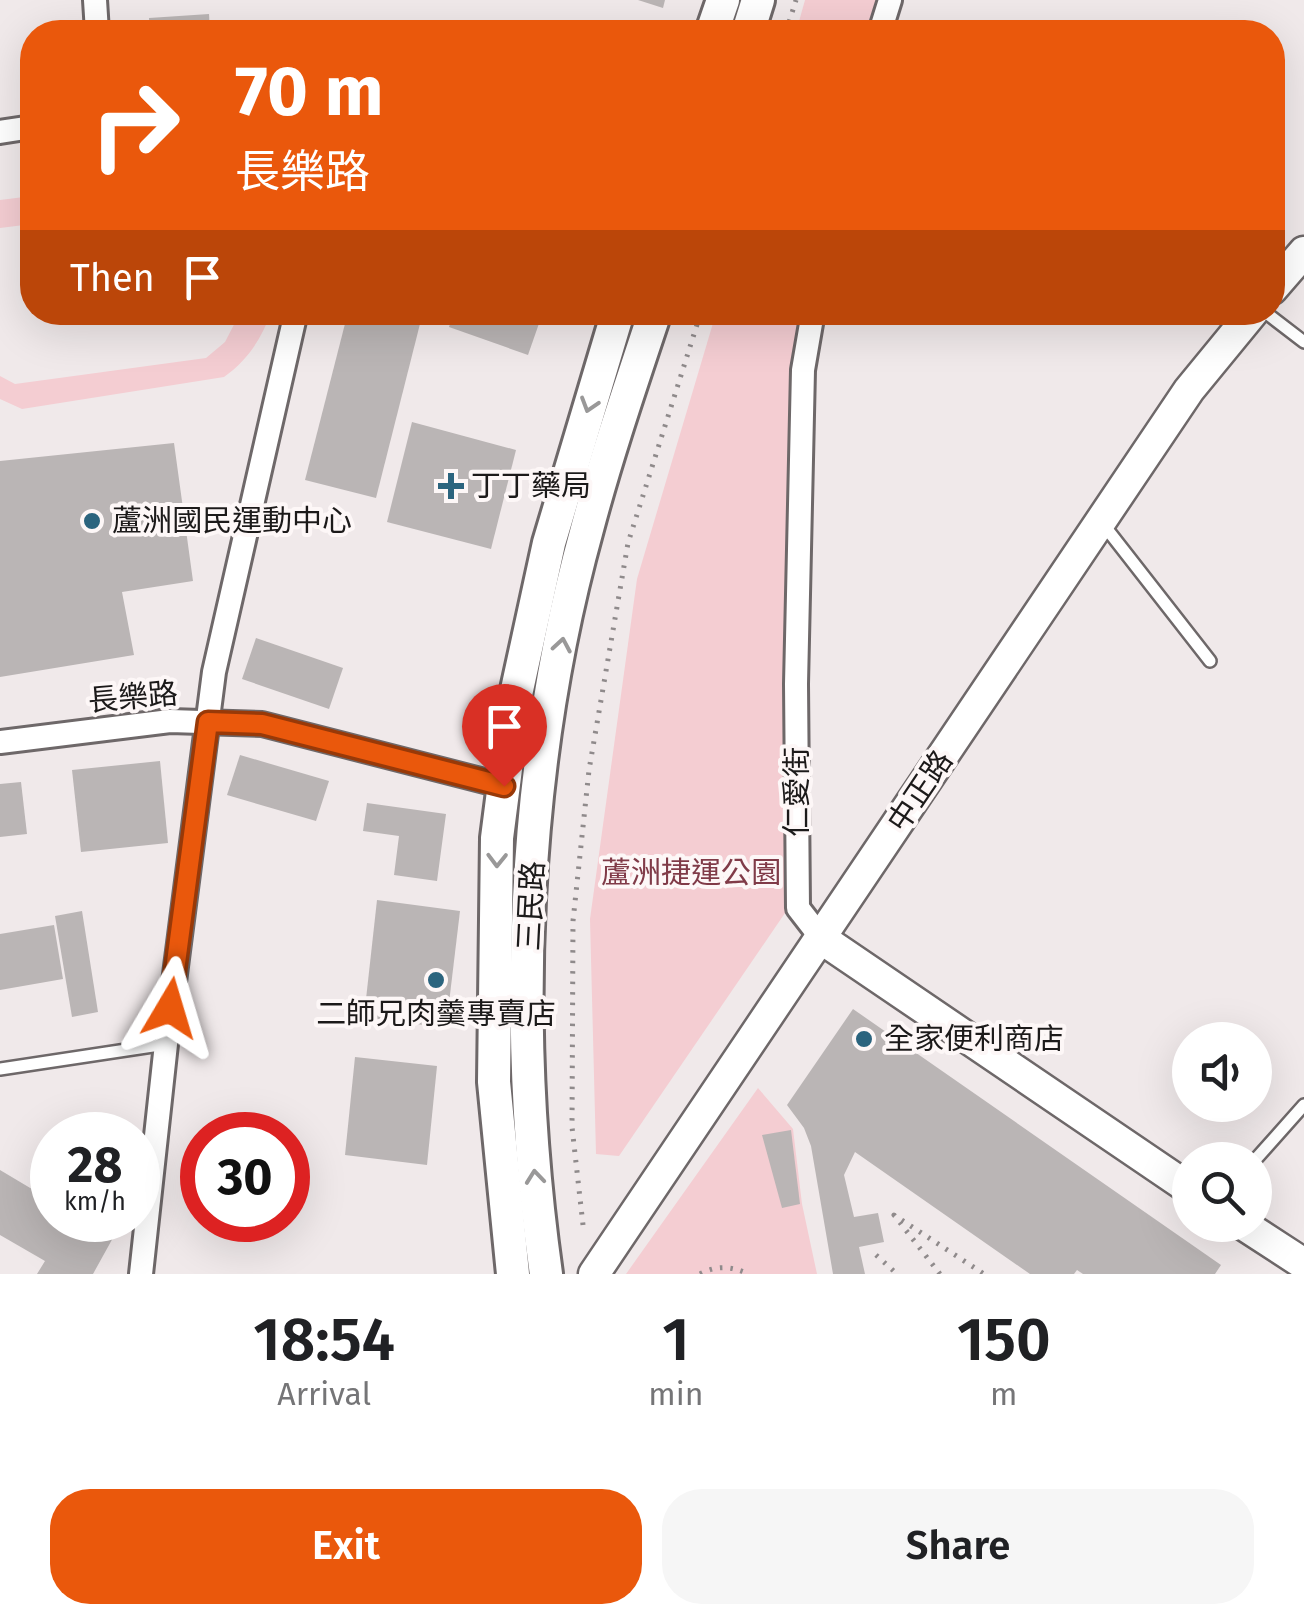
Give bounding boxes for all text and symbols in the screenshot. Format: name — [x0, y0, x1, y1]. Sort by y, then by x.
text: 70 m — [235, 50, 384, 134]
icon: right — [70, 60, 200, 190]
text: 長樂路 — [235, 145, 370, 199]
icon: arrive — [175, 250, 230, 305]
text: Then — [70, 255, 155, 301]
one-way arrow — [580, 396, 600, 413]
place label: 丁丁藥局 — [471, 468, 591, 504]
marker: 丁丁藥局 — [440, 475, 462, 497]
place label: 蘆洲國民運動中心 — [112, 503, 352, 539]
marker: 蘆洲國民運動中心 — [81, 510, 103, 532]
one-way arrow — [551, 636, 572, 653]
street label: 長樂路 — [87, 675, 179, 719]
pin — [462, 684, 547, 787]
icon: arrive — [477, 699, 532, 754]
street label: 中正路 — [880, 744, 960, 838]
street label: 仁愛街 — [779, 747, 815, 837]
one-way arrow — [486, 853, 507, 869]
park label: 蘆洲捷運公園 — [601, 855, 781, 891]
street label: 三民路 — [511, 860, 551, 952]
position arrow — [118, 956, 222, 1060]
marker: 二師兄肉羹專賣店 — [425, 969, 447, 991]
place label: 二師兄肉羹專賣店 — [316, 996, 556, 1032]
place label: 全家便利商店 — [884, 1021, 1064, 1057]
map controls — [1172, 1022, 1272, 1242]
button: sound — [1172, 1022, 1272, 1122]
marker: 全家便利商店 — [853, 1028, 875, 1050]
speed limit sign: 30 — [180, 1112, 310, 1242]
text: 28 — [68, 1135, 122, 1195]
button: search — [1172, 1142, 1272, 1242]
one-way arrow — [525, 1169, 546, 1185]
text: km/h — [64, 1187, 126, 1217]
text: 18:54 — [253, 1304, 395, 1376]
text: 1 — [662, 1304, 690, 1376]
text: 150 — [957, 1304, 1051, 1376]
text: Arrival — [277, 1375, 371, 1413]
text: min — [648, 1375, 704, 1413]
text: m — [990, 1375, 1017, 1413]
button: Exit — [50, 1489, 642, 1604]
button: Share — [662, 1489, 1254, 1604]

